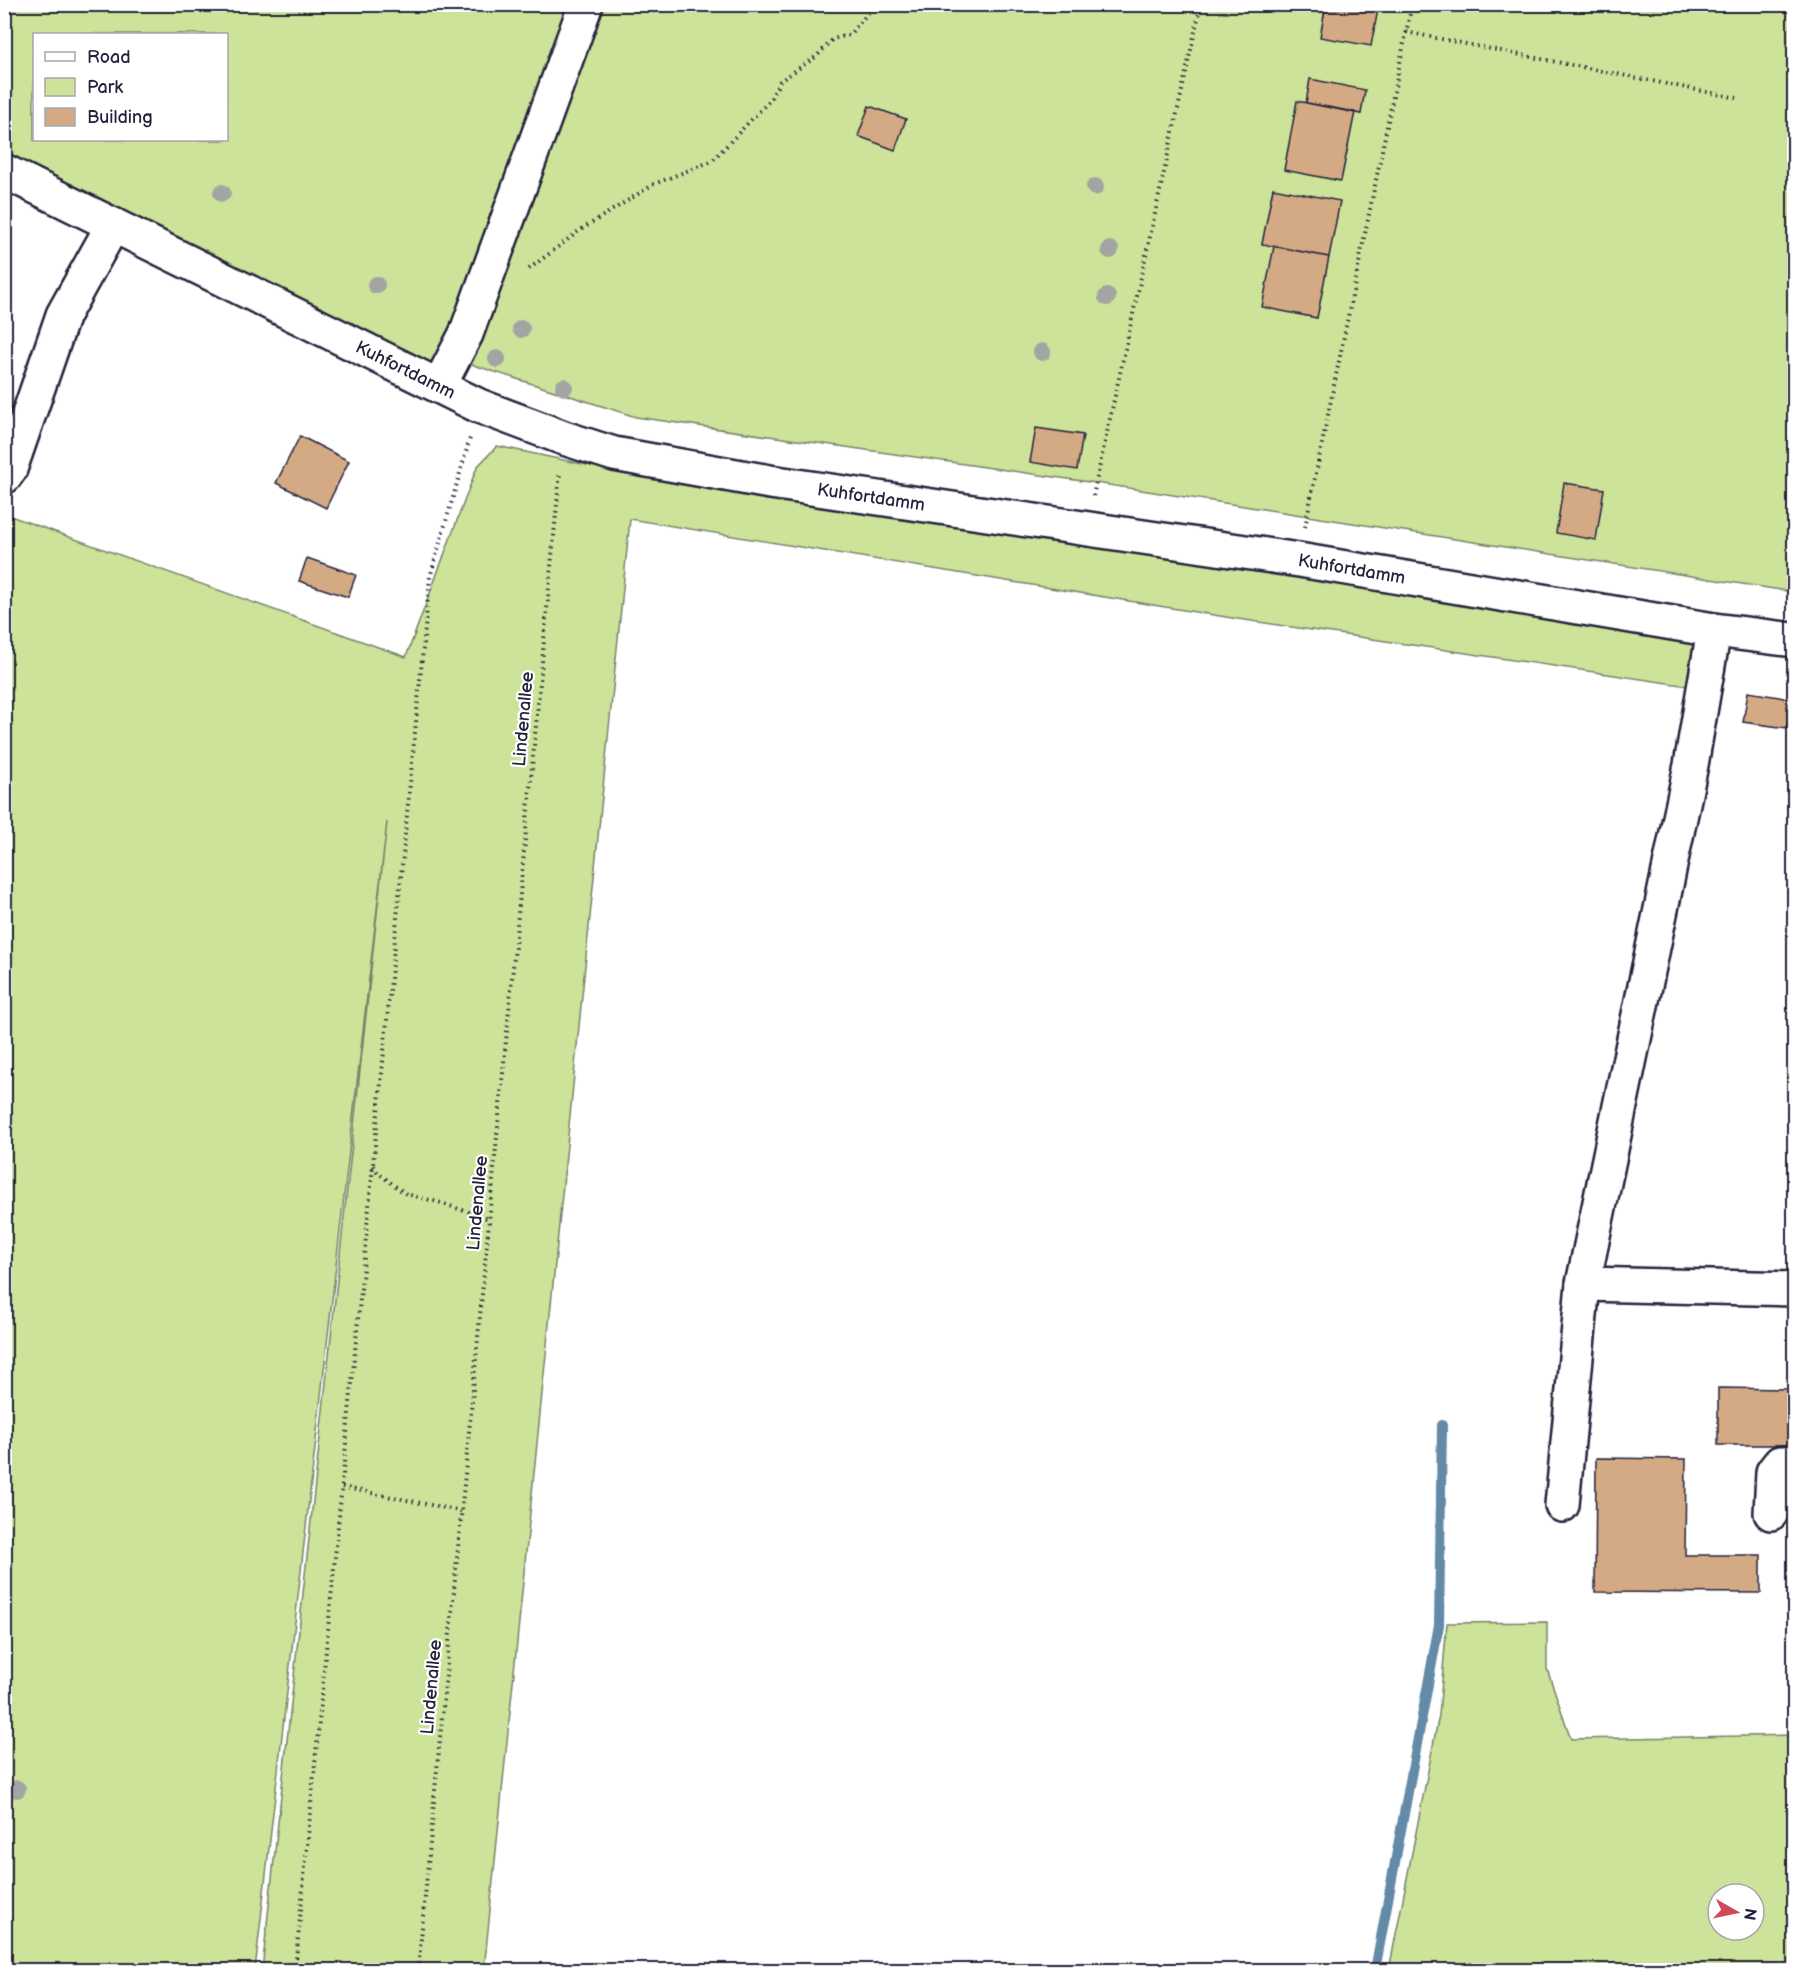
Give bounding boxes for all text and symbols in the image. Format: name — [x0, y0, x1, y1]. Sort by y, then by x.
legend — [33, 33, 228, 141]
text: Road — [87, 47, 131, 68]
text: Park — [87, 77, 123, 98]
text: Building — [87, 107, 153, 128]
street label: Kuhfortdamm — [352, 337, 459, 404]
street label: Kuhfortdamm — [816, 479, 926, 516]
street label: Kuhfortdamm — [1296, 550, 1407, 589]
street label: Lindenallee — [509, 670, 538, 767]
street label: Lindenallee — [463, 1154, 492, 1251]
street label: Lindenallee — [417, 1638, 446, 1735]
north arrow — [1706, 1882, 1766, 1942]
text: N — [1739, 1907, 1760, 1922]

